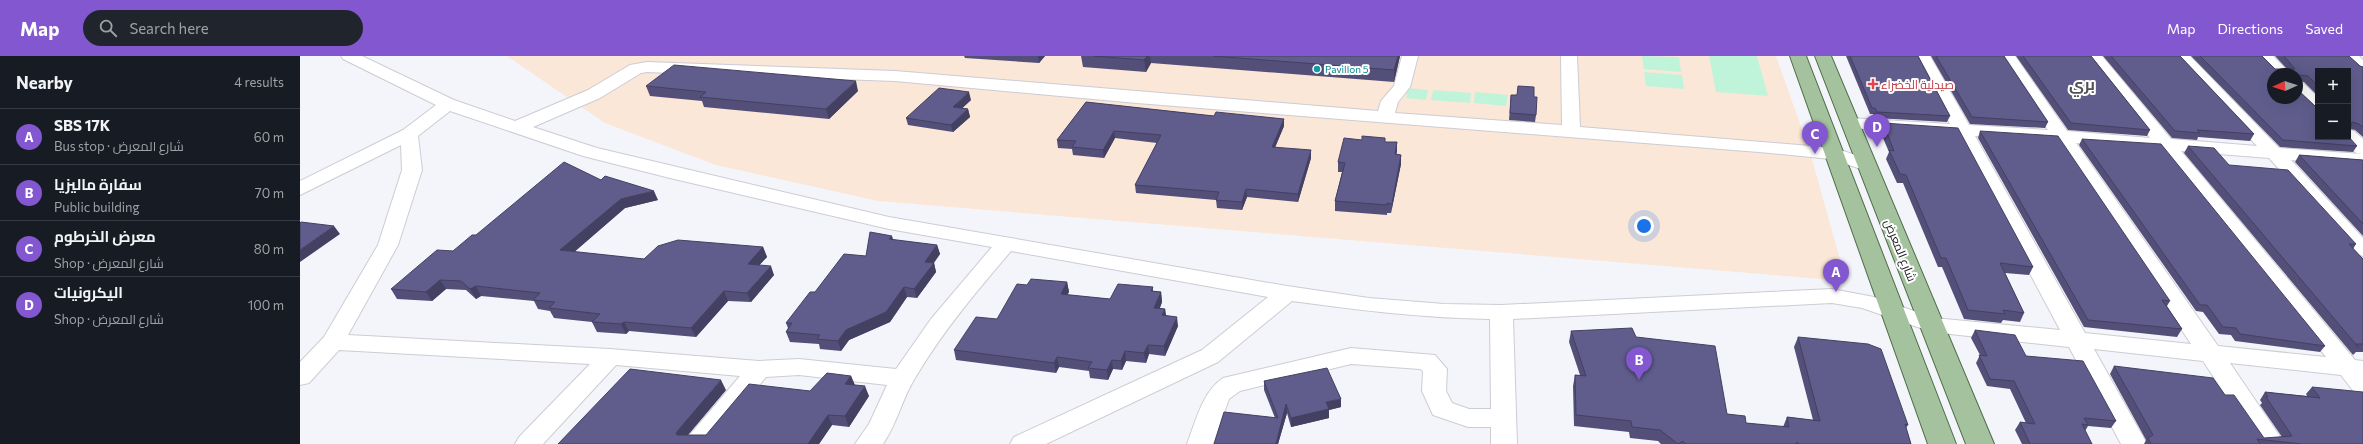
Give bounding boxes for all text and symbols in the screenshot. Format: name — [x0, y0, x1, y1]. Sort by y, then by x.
search box — [83, 10, 363, 46]
text: Map — [20, 17, 59, 40]
icon: search — [97, 17, 119, 39]
text: Search here — [129, 19, 209, 37]
text: Map — [2167, 20, 2196, 37]
text: Directions — [2218, 20, 2283, 37]
text: Saved — [2305, 20, 2343, 37]
place label: Pavillon 5 — [1325, 63, 1369, 75]
marker: Pavillon 5 — [1312, 64, 1322, 74]
north arrow — [2267, 68, 2303, 104]
map controls — [2315, 68, 2351, 140]
button: + — [2315, 68, 2351, 104]
text: Nearby — [16, 72, 73, 93]
text: 4 results — [234, 74, 284, 90]
district label: بري — [2069, 74, 2095, 97]
place label: صيدلية الخضراء — [1881, 77, 1954, 92]
marker: صيدلية الخضراء — [1868, 79, 1878, 89]
button: − — [2315, 104, 2351, 140]
pin: D — [1864, 114, 1890, 147]
text: SBS 17K — [54, 116, 110, 134]
pin: C — [1802, 121, 1828, 154]
text: A — [24, 129, 34, 145]
text: 60 m — [254, 129, 284, 145]
text: Bus stop · شارع المعرض — [54, 138, 184, 154]
text: سفارة ماليزيا — [54, 175, 142, 193]
text: B — [25, 185, 33, 201]
text: 70 m — [255, 185, 284, 201]
text: Public building — [54, 199, 140, 215]
your location — [1634, 216, 1654, 236]
street label: شارع المعرض — [1880, 217, 1920, 284]
text: معرض الخرطوم — [54, 227, 156, 245]
text: C — [25, 241, 33, 257]
text: 80 m — [254, 241, 284, 257]
text: Shop · شارع المعرض — [54, 255, 164, 271]
pin: A — [1823, 259, 1849, 292]
text: اليكرونيات — [54, 283, 123, 301]
text: D — [24, 297, 34, 313]
text: 100 m — [248, 297, 284, 313]
text: Shop · شارع المعرض — [54, 311, 164, 327]
pin: B — [1626, 347, 1652, 380]

